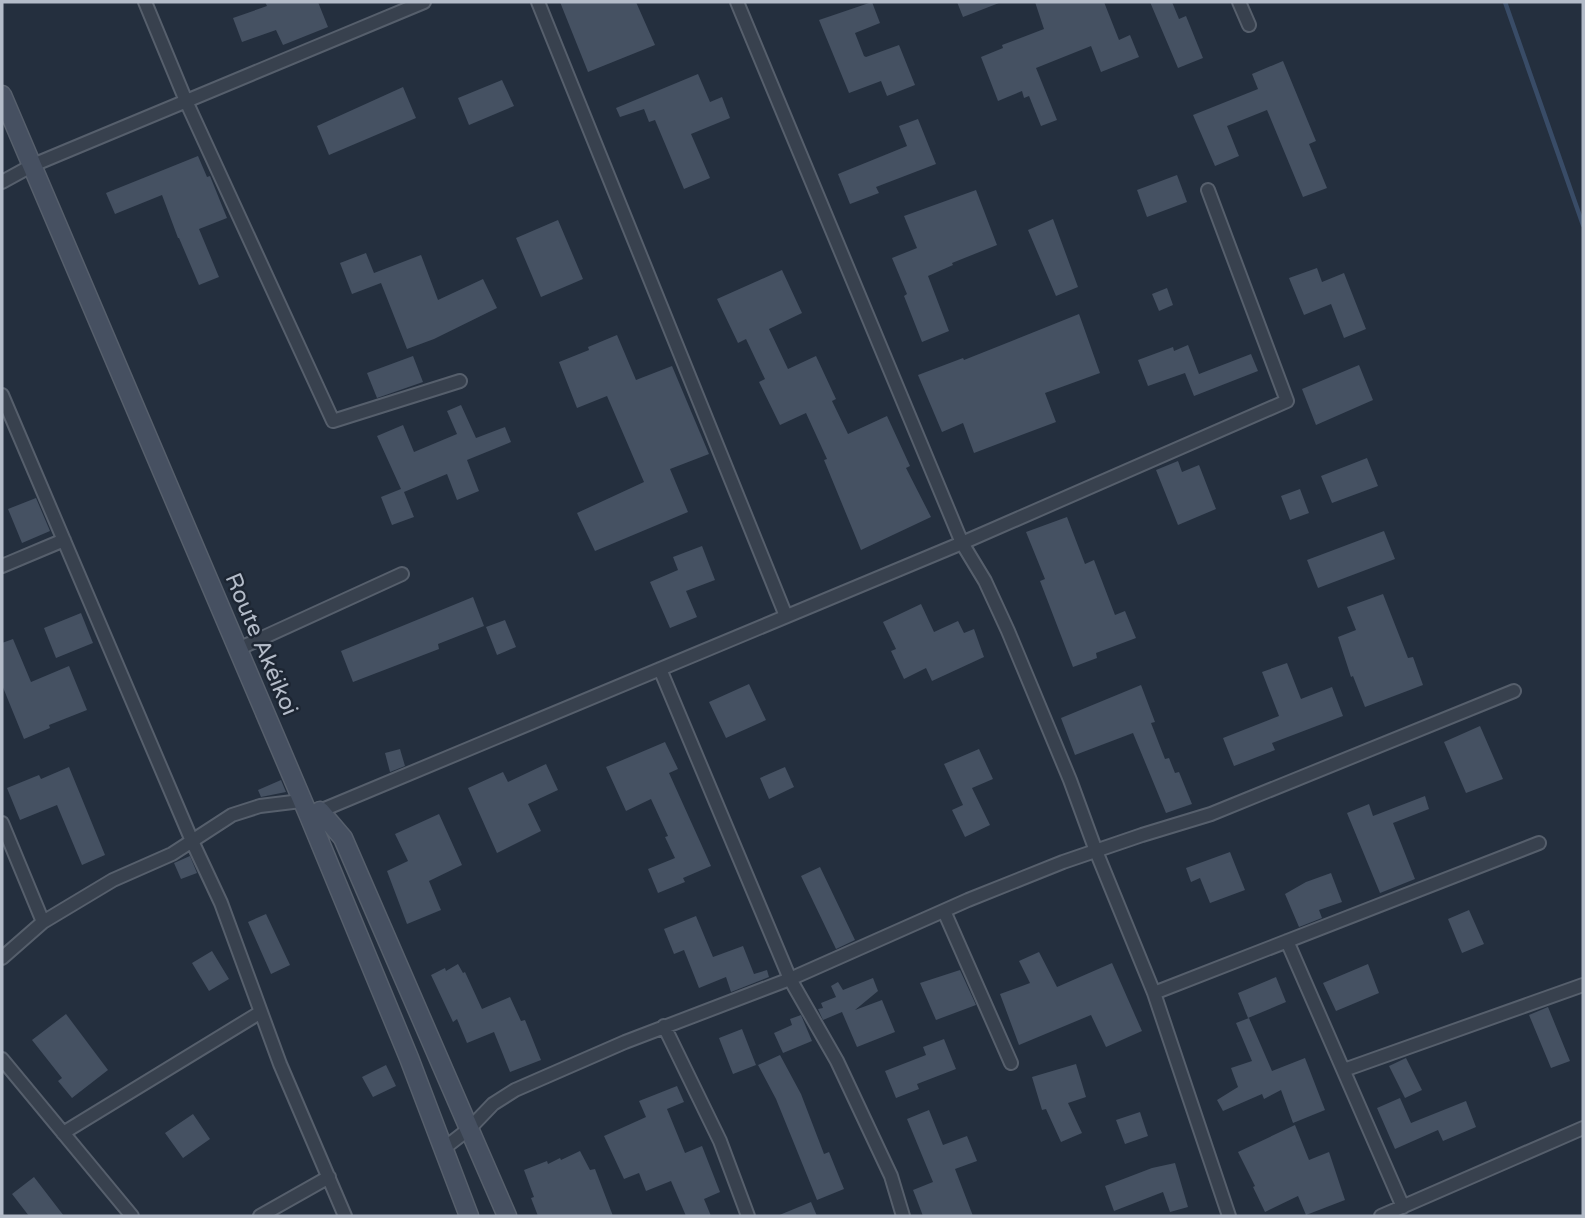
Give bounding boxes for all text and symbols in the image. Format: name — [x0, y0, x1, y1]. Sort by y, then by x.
street label: Route Akéikoi — [218, 569, 304, 720]

